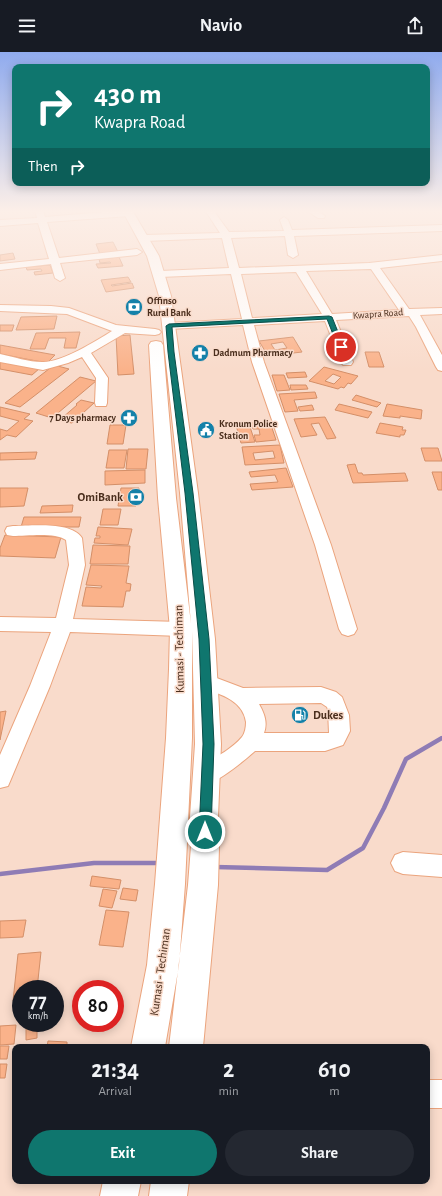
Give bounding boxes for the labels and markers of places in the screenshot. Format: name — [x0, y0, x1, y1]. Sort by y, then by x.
place label: Offinso Rural Bank — [147, 296, 191, 318]
bank icon: Offinso Rural Bank — [124, 297, 144, 317]
pin — [324, 330, 358, 364]
pharmacy icon: Dadmum Pharmacy — [190, 343, 210, 363]
place label: Dadmum Pharmacy — [213, 348, 293, 358]
pharmacy icon: 7 Days pharmacy — [119, 408, 139, 428]
place label: 7 Days pharmacy — [49, 413, 117, 423]
place label: Kronum Police Station — [219, 419, 277, 441]
public building icon: Kronum Police Station — [196, 420, 216, 440]
bank icon: OmiBank — [126, 487, 146, 507]
place label: OmiBank — [78, 491, 123, 503]
fuel station icon: Dukes — [290, 705, 310, 725]
place label: Dukes — [313, 709, 344, 721]

